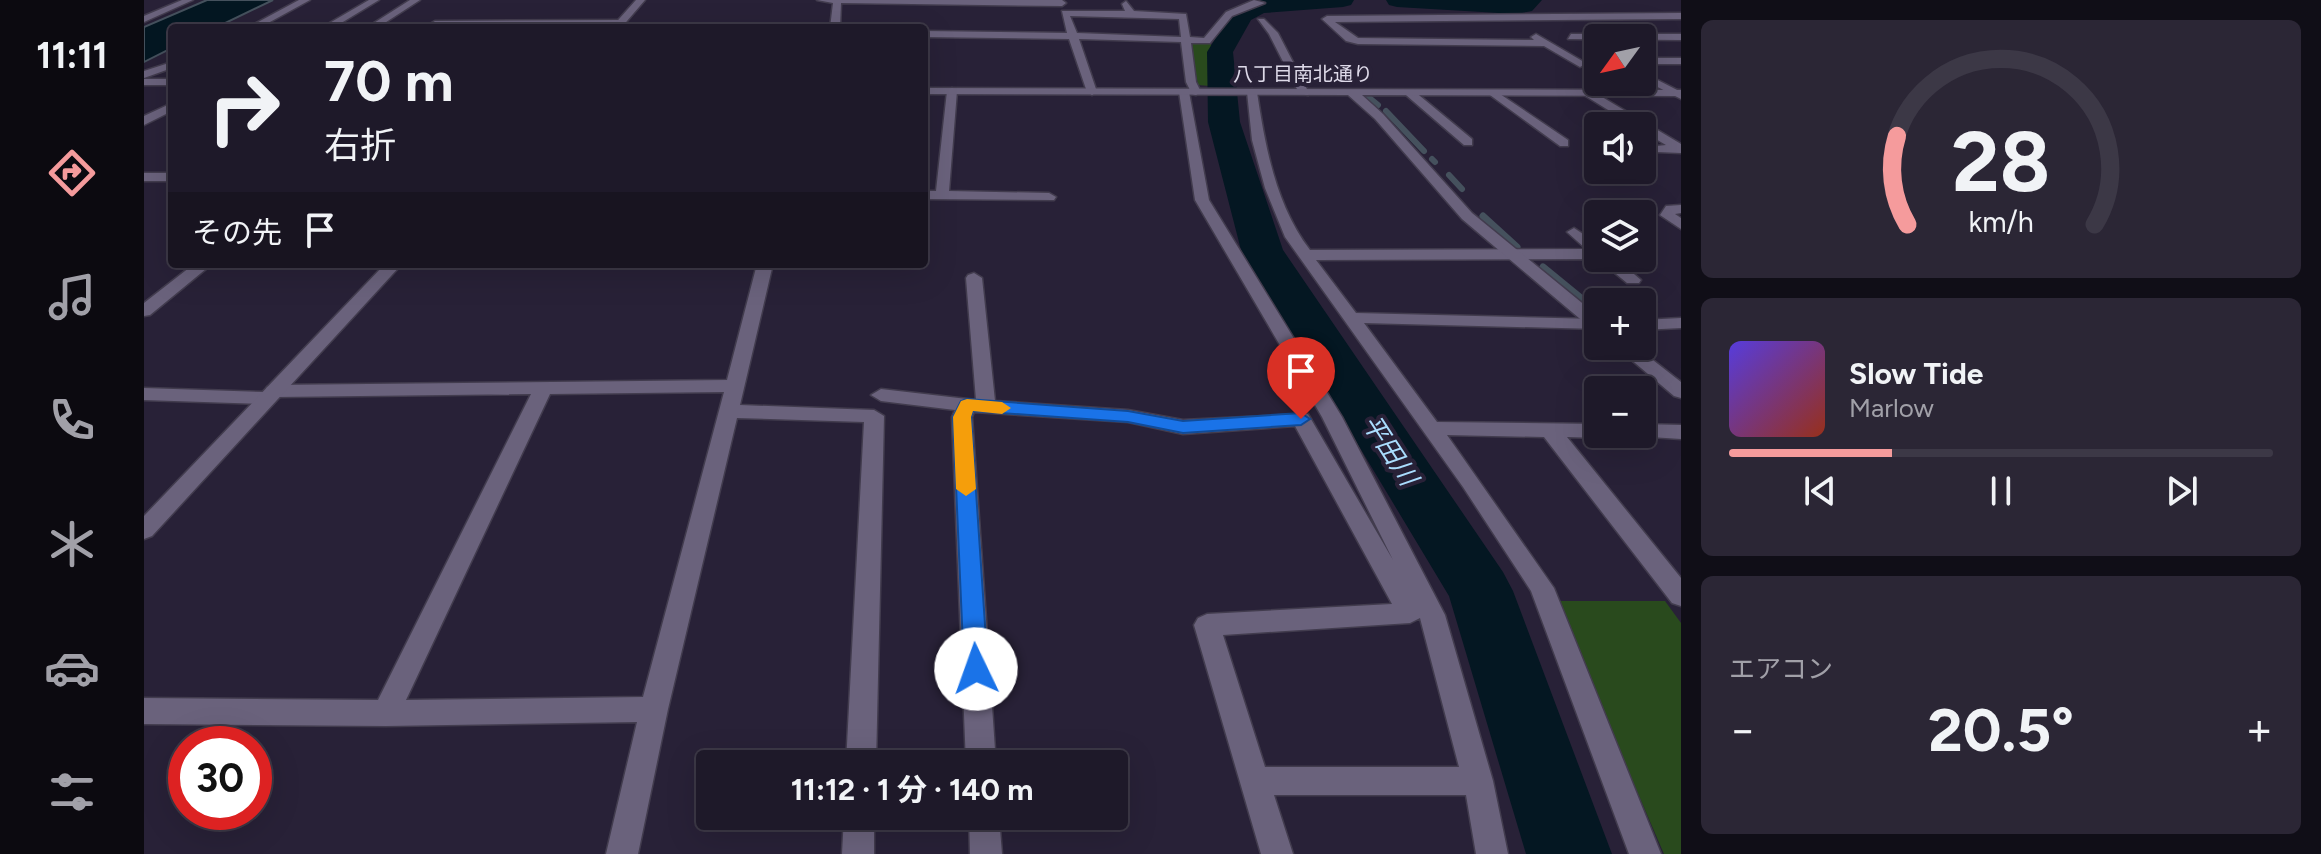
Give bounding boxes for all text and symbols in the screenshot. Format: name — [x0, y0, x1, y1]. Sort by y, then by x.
north arrow — [1584, 24, 1656, 96]
map controls — [1584, 24, 1656, 448]
text: 11:11 — [36, 34, 108, 77]
text: 70 m — [324, 48, 454, 115]
icon: right — [192, 56, 296, 160]
street label: 八丁目南北通り — [1233, 62, 1373, 86]
button: sound — [1584, 112, 1656, 184]
text: 28 — [1951, 112, 2051, 212]
text: 右折 — [324, 124, 396, 167]
icon: directions — [44, 145, 100, 201]
button: layers — [1584, 200, 1656, 272]
text: km/h — [1968, 205, 2034, 239]
icon: arrive — [298, 208, 342, 252]
text: その先 — [192, 214, 282, 251]
icon: music — [44, 269, 100, 325]
button: + — [1584, 288, 1656, 360]
pin — [1267, 337, 1335, 419]
icon: arrive — [1279, 349, 1323, 393]
text: Slow Tide — [1849, 355, 1983, 392]
button: − — [1584, 376, 1656, 448]
icon: phone — [44, 392, 100, 448]
text: Marlow — [1849, 392, 1934, 424]
water label: 平田川 — [1355, 409, 1426, 494]
icon: previous — [1798, 469, 1842, 513]
icon: pause — [1979, 469, 2023, 513]
icon: next — [2160, 469, 2204, 513]
icon: climate — [44, 516, 100, 572]
position arrow — [934, 627, 1018, 711]
icon: car — [44, 640, 100, 696]
text: エアコン — [1729, 653, 1833, 685]
text: 20.5° — [1928, 694, 2074, 766]
text: − — [1729, 703, 1756, 756]
text: + — [2246, 703, 2273, 756]
speed limit sign: 30 — [168, 726, 272, 830]
icon: filters — [44, 764, 100, 820]
text: 11:12 · 1 分 · 140 m — [791, 771, 1033, 808]

